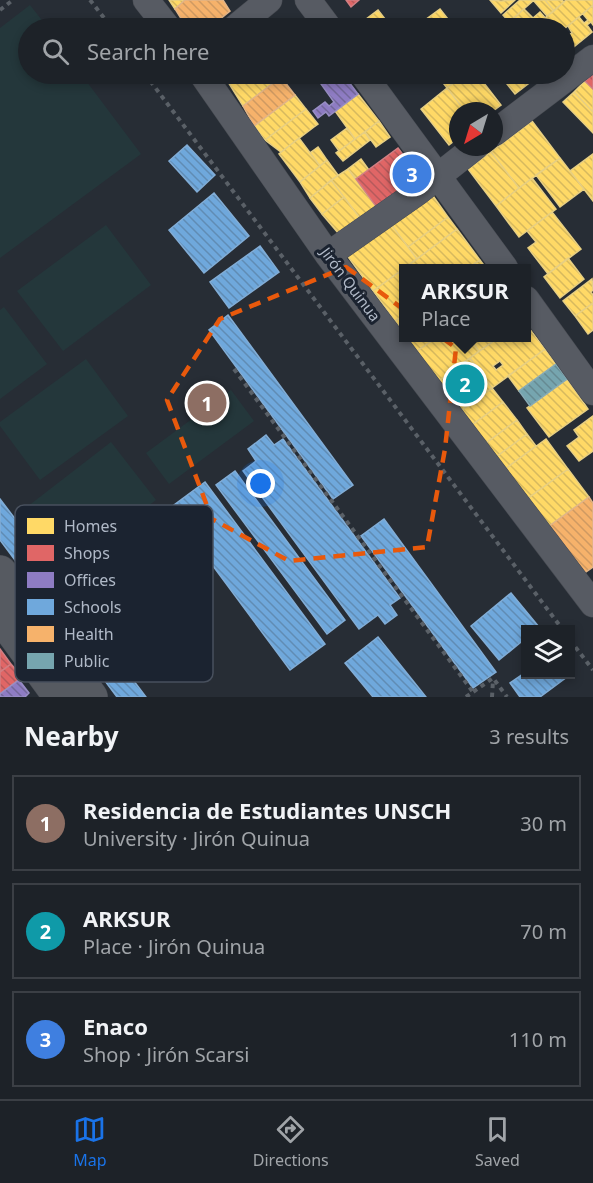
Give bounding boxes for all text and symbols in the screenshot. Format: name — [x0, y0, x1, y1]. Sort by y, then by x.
search box — [18, 18, 575, 84]
icon: search — [39, 35, 72, 68]
text: Search here — [87, 36, 209, 66]
north arrow — [449, 102, 503, 156]
pin: 3 — [392, 152, 432, 196]
street label: Jirón Quinua — [315, 241, 385, 325]
popup — [399, 264, 531, 342]
text: ARKSUR — [421, 275, 509, 305]
text: Place — [421, 305, 471, 332]
pin: 2 — [446, 362, 484, 406]
pin: 1 — [188, 380, 226, 426]
your location — [246, 469, 275, 498]
legend — [15, 505, 213, 682]
text: Homes — [64, 515, 117, 537]
text: Shops — [64, 542, 110, 564]
text: Offices — [64, 569, 116, 591]
text: Schools — [64, 596, 122, 618]
text: Health — [64, 623, 114, 645]
map controls — [521, 625, 575, 679]
button: layers — [521, 625, 575, 679]
text: Public — [64, 650, 110, 672]
text: Nearby — [24, 718, 119, 754]
text: 3 results — [489, 723, 569, 750]
text: Residencia de Estudiantes UNSCH — [83, 795, 451, 825]
text: 1 — [40, 810, 51, 837]
text: 30 m — [520, 810, 567, 837]
text: University · Jirón Quinua — [83, 825, 310, 852]
text: ARKSUR — [83, 903, 170, 933]
text: 2 — [40, 918, 51, 945]
text: 70 m — [520, 918, 567, 945]
text: Place · Jirón Quinua — [83, 933, 265, 960]
text: Enaco — [83, 1011, 148, 1041]
text: 3 — [40, 1026, 51, 1053]
text: 110 m — [509, 1026, 567, 1053]
text: Shop · Jirón Scarsi — [83, 1041, 249, 1068]
tab: Map — [73, 1113, 106, 1171]
tab: Directions — [253, 1113, 329, 1171]
tab: Saved — [475, 1113, 520, 1171]

